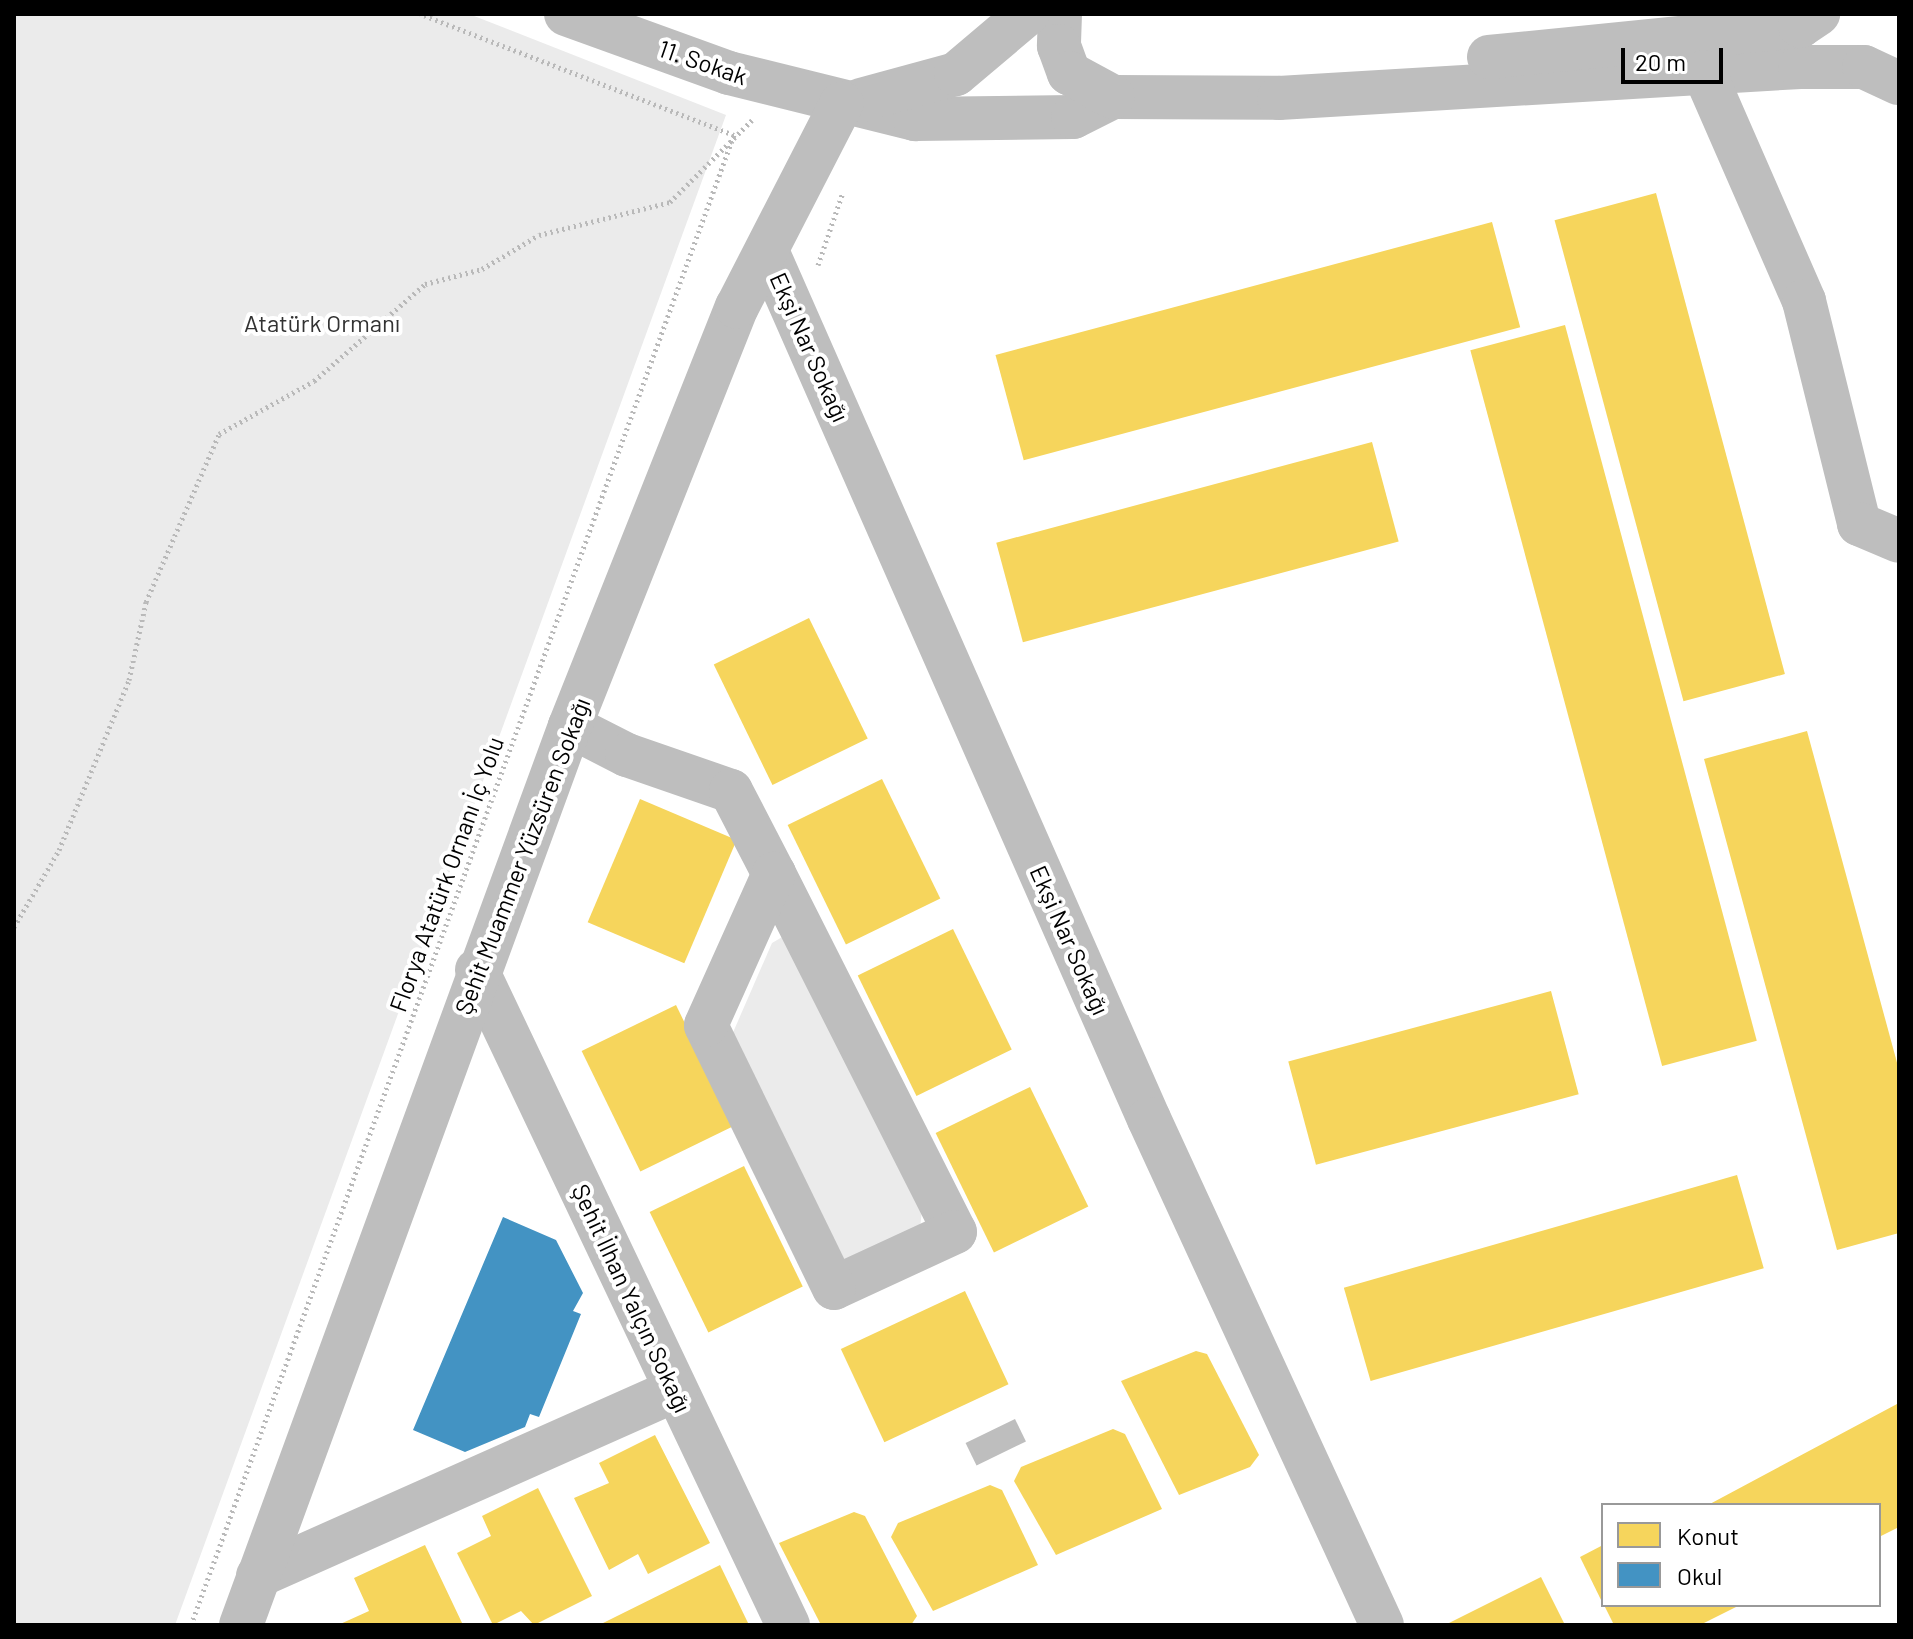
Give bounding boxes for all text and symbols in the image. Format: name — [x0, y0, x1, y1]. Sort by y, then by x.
scale bar — [1625, 32, 1727, 82]
street label: 11. Sokak — [655, 33, 751, 91]
text: 20 m — [1635, 47, 1686, 76]
street label: Ekşi Nar Sokağı — [764, 268, 856, 426]
park label: Atatürk Ormanı — [244, 309, 400, 337]
street label: Şehit Muammer Yüzsüren Sokağı — [448, 694, 596, 1018]
street label: Florya Atatürk Ornanı İç Yolu — [383, 732, 509, 1016]
street label: Ekşi Nar Sokağı — [1024, 861, 1116, 1019]
street label: Şehit İlhan Yalçın Sokağı — [566, 1179, 698, 1417]
legend — [1601, 1503, 1881, 1607]
text: Konut — [1677, 1521, 1739, 1550]
text: Okul — [1677, 1561, 1722, 1590]

